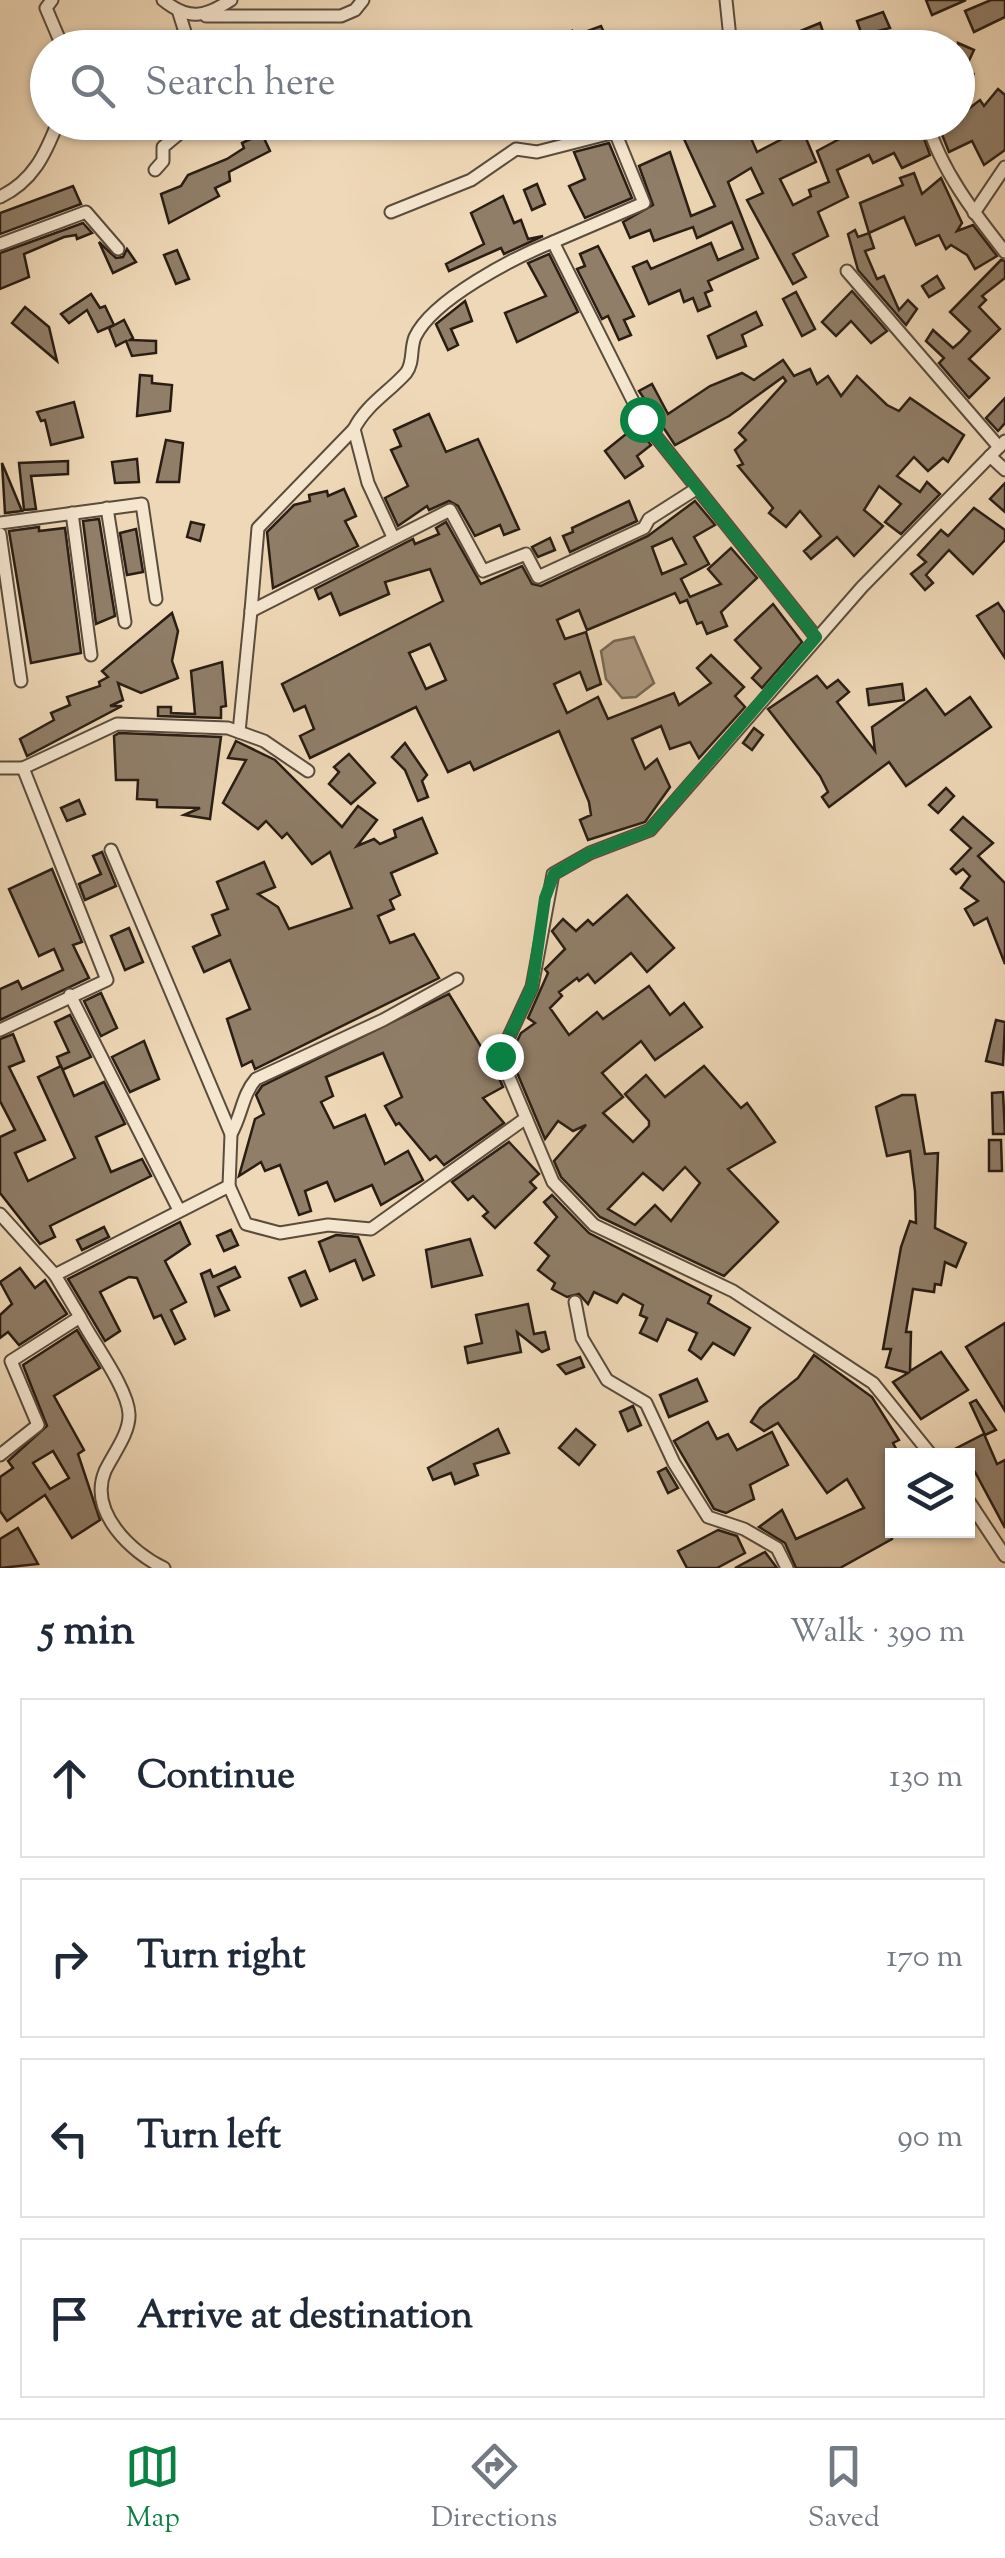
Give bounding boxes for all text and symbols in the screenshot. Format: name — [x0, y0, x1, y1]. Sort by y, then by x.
search box — [30, 30, 975, 140]
icon: search — [65, 58, 120, 113]
text: Search here — [145, 58, 336, 112]
route start — [620, 397, 666, 443]
route end — [478, 1034, 524, 1080]
map controls — [885, 1448, 975, 1538]
button: layers — [885, 1448, 975, 1538]
text: 5 min — [40, 1603, 135, 1663]
text: Walk · 390 m — [790, 1610, 965, 1656]
icon: ahead — [42, 1751, 97, 1806]
text: Continue — [137, 1751, 295, 1805]
text: 130 m — [889, 1755, 963, 1801]
icon: right — [42, 1931, 97, 1986]
text: Turn right — [137, 1931, 305, 1985]
text: 170 m — [886, 1935, 963, 1981]
icon: left — [42, 2111, 97, 2166]
text: Turn left — [137, 2111, 281, 2165]
text: 90 m — [897, 2115, 963, 2161]
icon: arrive — [42, 2291, 97, 2346]
text: Arrive at destination — [137, 2291, 473, 2345]
tab: Map — [125, 2439, 180, 2539]
tab: Directions — [431, 2439, 557, 2539]
tab: Saved — [808, 2439, 880, 2539]

